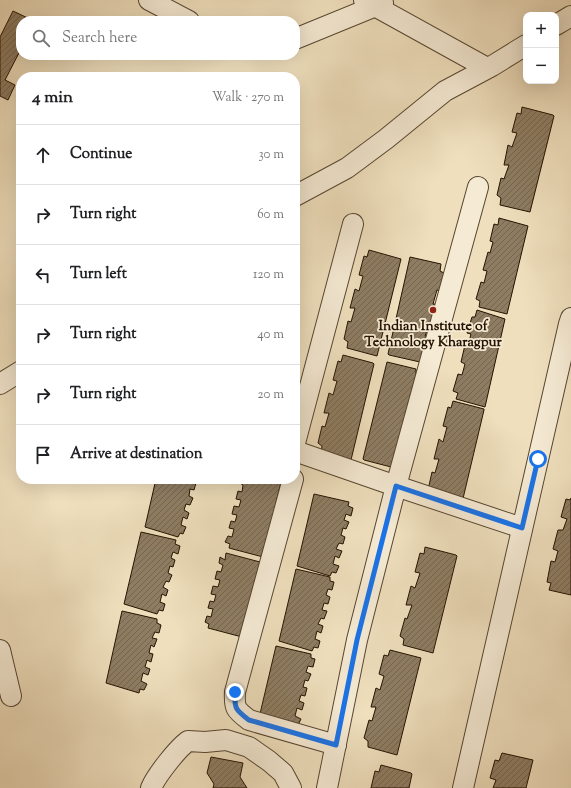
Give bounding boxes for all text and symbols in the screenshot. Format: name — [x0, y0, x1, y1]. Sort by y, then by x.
map controls — [523, 12, 559, 84]
button: + — [523, 12, 559, 48]
search box — [16, 16, 300, 60]
icon: search — [30, 27, 52, 49]
text: Search here — [62, 28, 137, 49]
button: − — [523, 48, 559, 84]
text: 4 min — [32, 86, 73, 110]
text: Walk · 270 m — [212, 89, 284, 107]
icon: ahead — [32, 144, 54, 166]
text: Continue — [70, 144, 132, 165]
text: 30 m — [258, 146, 284, 164]
icon: right — [32, 204, 54, 226]
text: Turn right — [70, 204, 136, 225]
text: 60 m — [257, 206, 284, 224]
icon: left — [32, 264, 54, 286]
text: Turn left — [70, 264, 127, 285]
text: 120 m — [253, 266, 284, 284]
marker: Indian Institute of Technology Kharagpur — [428, 305, 438, 315]
place label: Indian Institute of Technology Kharagpur — [364, 317, 503, 353]
icon: right — [32, 324, 54, 346]
text: Turn right — [70, 324, 136, 345]
text: 40 m — [257, 326, 284, 344]
icon: right — [32, 384, 54, 406]
text: Turn right — [70, 384, 136, 405]
text: 20 m — [258, 386, 284, 404]
icon: arrive — [32, 444, 54, 466]
text: Arrive at destination — [70, 444, 203, 465]
route start — [529, 450, 547, 468]
route end — [226, 683, 244, 701]

